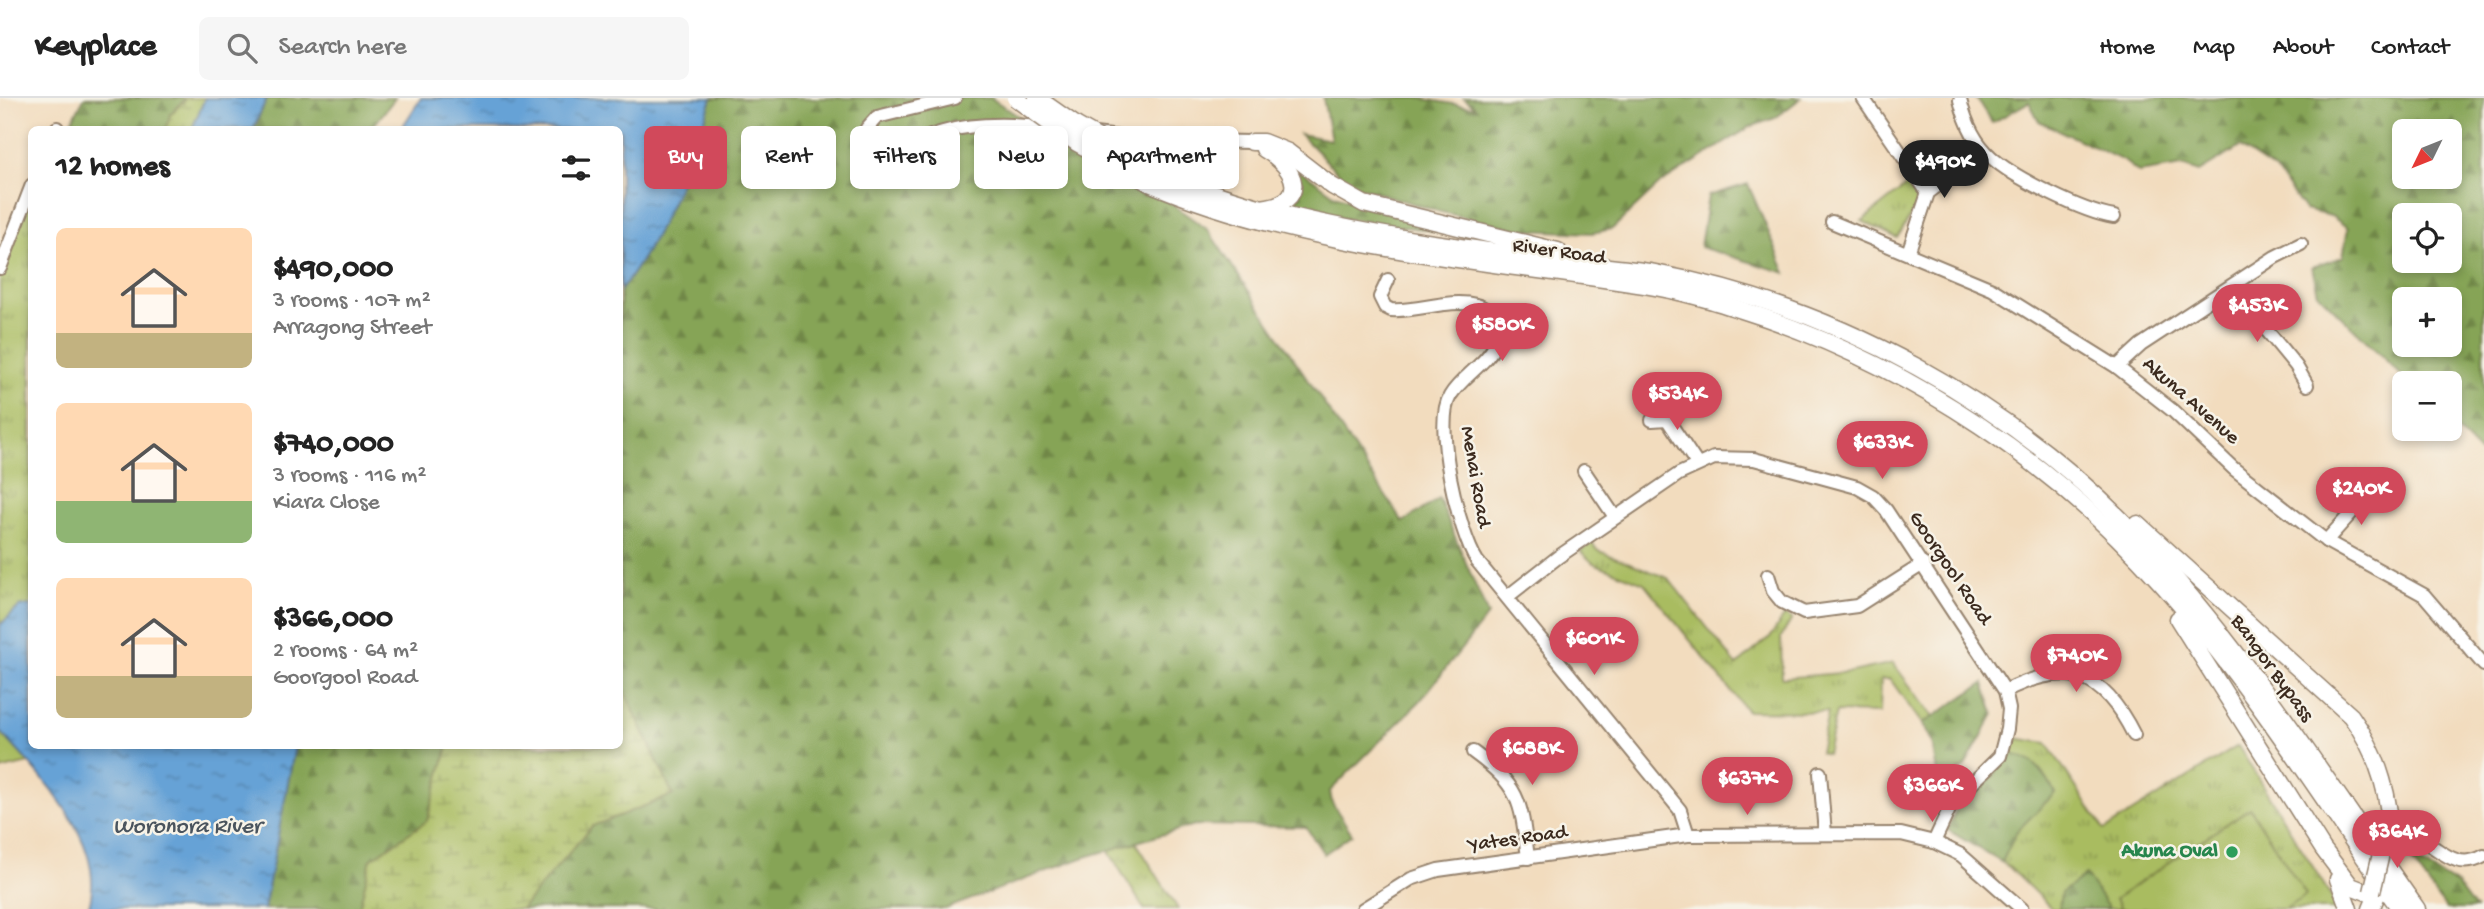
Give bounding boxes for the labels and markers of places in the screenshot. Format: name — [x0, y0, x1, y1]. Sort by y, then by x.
pin: $490K — [1895, 140, 1993, 200]
pin: $453K — [2208, 285, 2306, 344]
pin: $580K — [1453, 303, 1551, 363]
pin: $534K — [1628, 372, 1726, 432]
pin: $633K — [1833, 422, 1931, 481]
pin: $240K — [2312, 468, 2410, 527]
pin: $601K — [1545, 618, 1643, 677]
pin: $740K — [2027, 634, 2125, 694]
pin: $688K — [1483, 728, 1581, 787]
pin: $637K — [1698, 758, 1796, 817]
pin: $366K — [1883, 764, 1981, 824]
pin: $364K — [2348, 810, 2446, 870]
place label: Akuna Oval — [2121, 840, 2218, 865]
marker: Akuna Oval — [2224, 844, 2240, 860]

